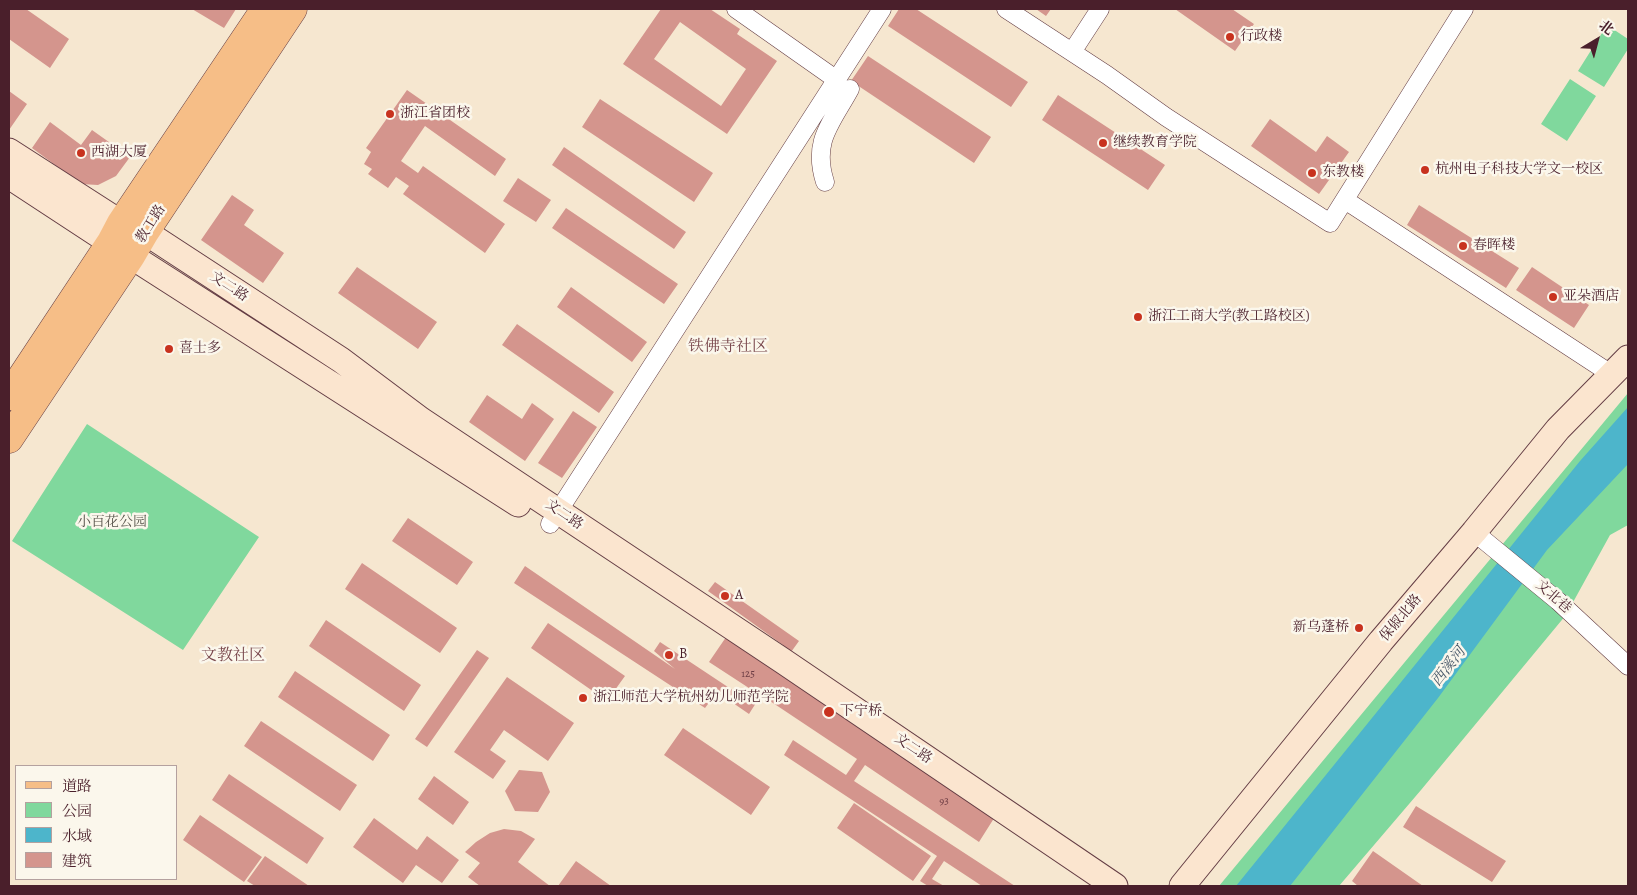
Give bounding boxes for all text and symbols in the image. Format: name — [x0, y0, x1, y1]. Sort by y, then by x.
north arrow — [1572, 15, 1622, 65]
text: 北 — [1595, 16, 1618, 39]
place label: 行政楼 — [1240, 29, 1282, 45]
marker: 行政楼 — [1224, 31, 1236, 43]
place label: 浙江省团校 — [400, 106, 470, 122]
marker: 浙江省团校 — [384, 108, 396, 120]
place label: 继续教育学院 — [1113, 135, 1197, 151]
marker: 继续教育学院 — [1097, 137, 1109, 149]
place label: 西湖大厦 — [91, 145, 147, 161]
marker: 西湖大厦 — [75, 147, 87, 159]
place label: 杭州电子科技大学文一校区 — [1435, 162, 1603, 178]
marker: 杭州电子科技大学文一校区 — [1419, 164, 1431, 176]
place label: 东教楼 — [1322, 165, 1364, 181]
marker: 东教楼 — [1306, 167, 1318, 179]
street label: 教工路 — [133, 202, 169, 246]
place label: 春晖楼 — [1473, 238, 1515, 254]
marker: 春晖楼 — [1457, 240, 1469, 252]
street label: 文二路 — [207, 269, 251, 305]
place label: 亚朵酒店 — [1563, 289, 1619, 305]
marker: 亚朵酒店 — [1547, 291, 1559, 303]
place label: 浙江工商大学(教工路校区) — [1148, 309, 1310, 325]
marker: 浙江工商大学(教工路校区) — [1132, 311, 1144, 323]
district label: 铁佛寺社区 — [688, 337, 768, 357]
place label: 喜士多 — [179, 341, 221, 357]
marker: 喜士多 — [163, 343, 175, 355]
street label: 文二路 — [542, 496, 586, 534]
park label: 小百花公园 — [77, 515, 147, 531]
street label: 文北巷 — [1532, 577, 1574, 617]
place label: A — [735, 588, 743, 604]
marker: A — [719, 590, 731, 602]
street label: 保俶北路 — [1377, 591, 1425, 645]
place label: 新乌蓬桥 — [1293, 620, 1349, 636]
marker: 新乌蓬桥 — [1353, 622, 1365, 634]
water label: 西溪河 — [1428, 644, 1470, 690]
district label: 文教社区 — [201, 646, 265, 666]
place label: B — [679, 647, 687, 663]
marker: B — [663, 649, 675, 661]
house number: 125 — [741, 667, 755, 681]
place label: 浙江师范大学杭州幼儿师范学院 — [593, 690, 789, 706]
marker: 浙江师范大学杭州幼儿师范学院 — [577, 692, 589, 704]
place label: 下宁桥 — [840, 704, 882, 720]
marker: 下宁桥 — [822, 705, 836, 719]
street label: 文二路 — [891, 730, 935, 768]
legend — [15, 765, 178, 880]
text: 道路 — [62, 776, 92, 796]
house number: 93 — [939, 794, 949, 808]
text: 公园 — [62, 801, 92, 821]
text: 水域 — [62, 826, 92, 846]
text: 建筑 — [62, 851, 92, 871]

